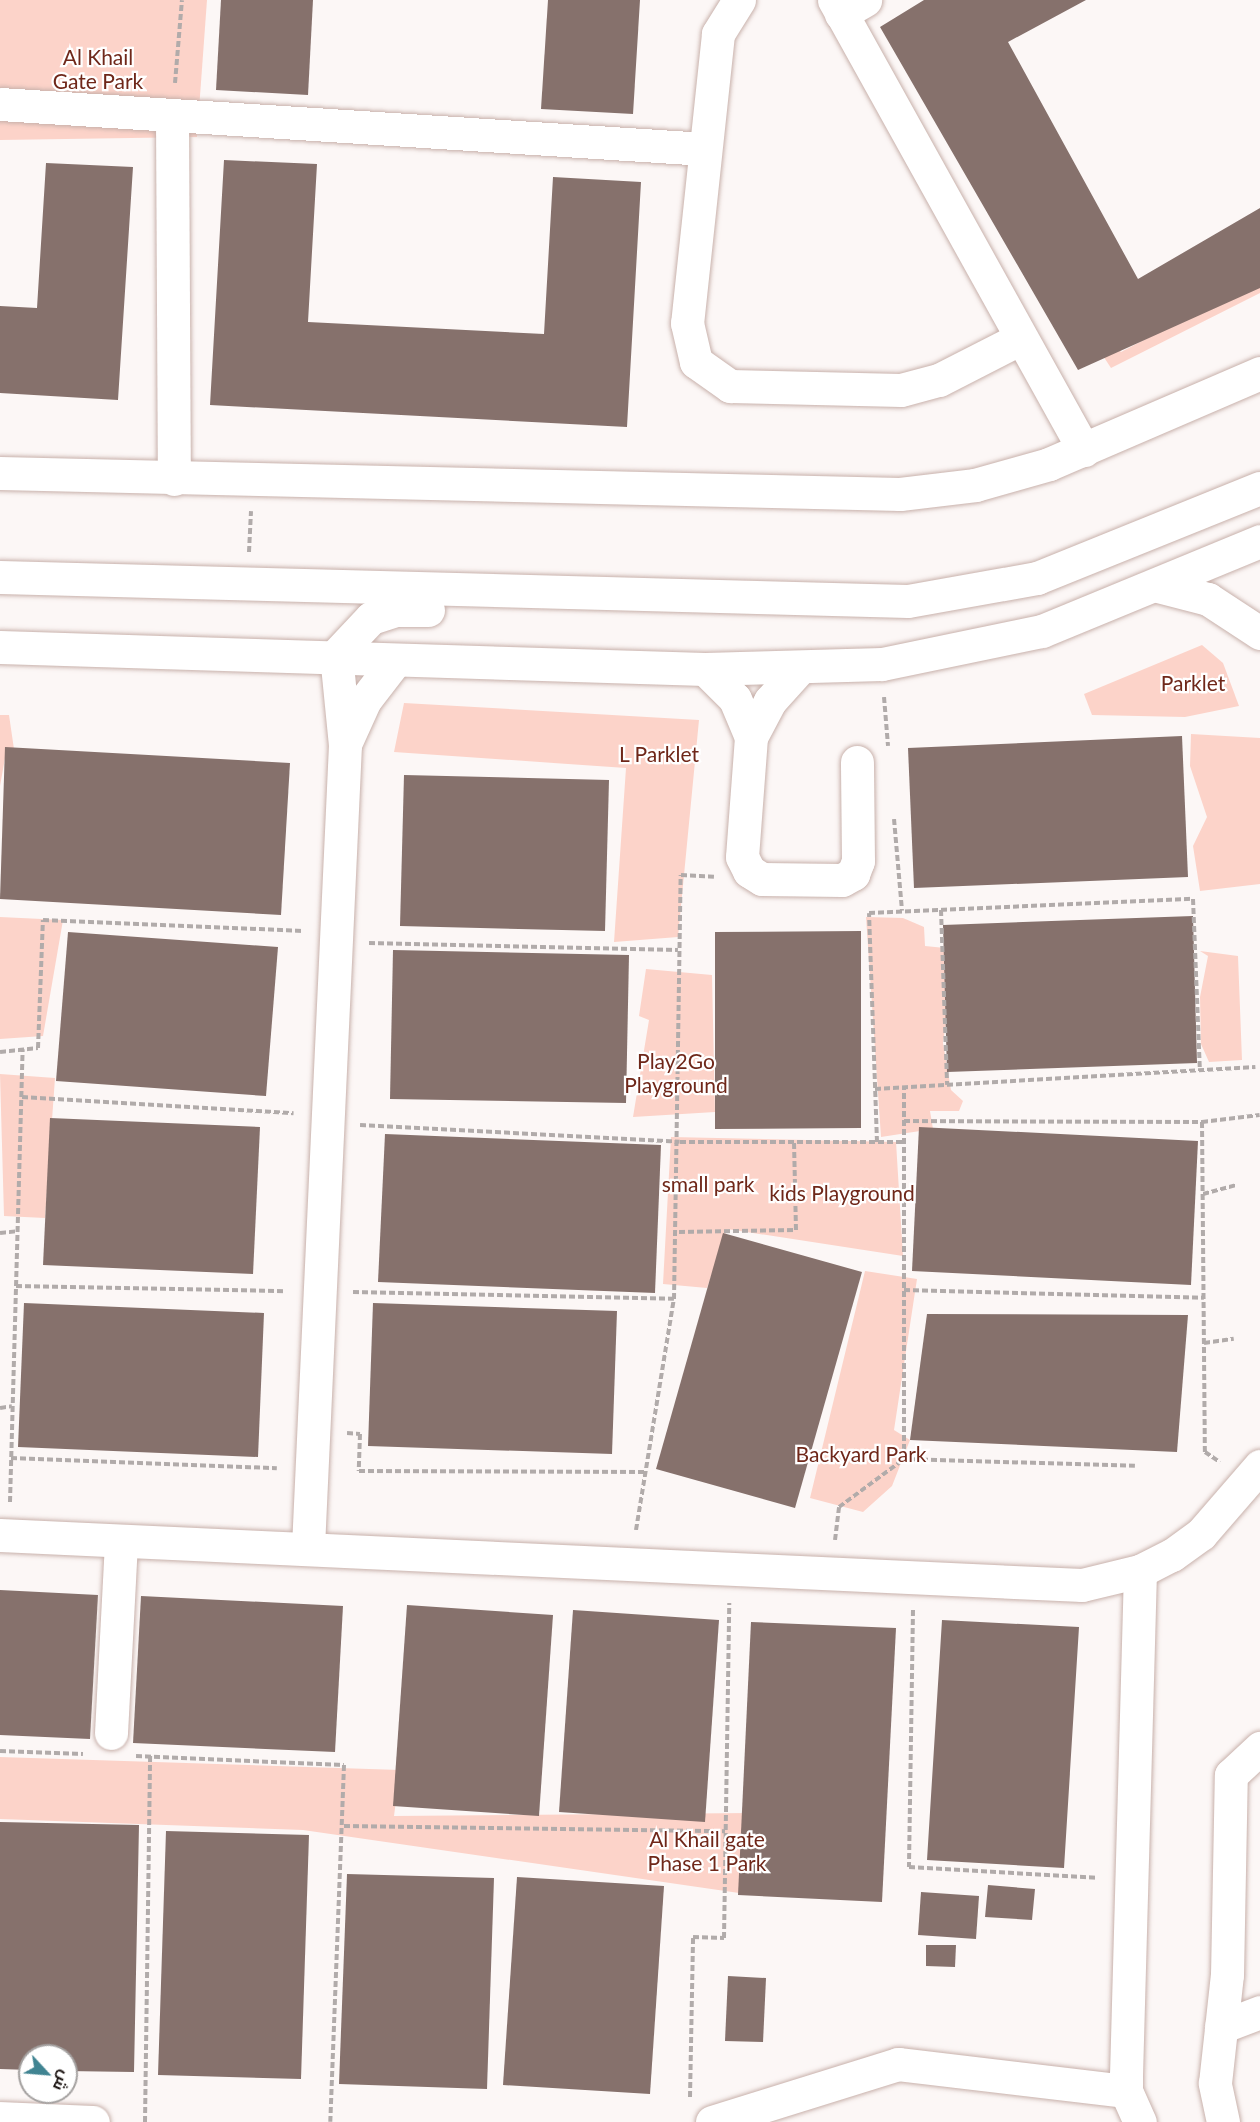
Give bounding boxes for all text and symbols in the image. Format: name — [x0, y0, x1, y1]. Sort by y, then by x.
park label: Al Khail Gate Park — [53, 44, 143, 94]
park label: Parklet — [1161, 670, 1225, 696]
park label: L Parklet — [619, 741, 699, 767]
park label: Play2Go Playground — [624, 1048, 728, 1098]
park label: small park — [662, 1171, 754, 1197]
park label: kids Playground — [769, 1180, 915, 1206]
park label: Backyard Park — [796, 1441, 926, 1467]
park label: Al Khail gate Phase 1 Park — [648, 1826, 766, 1876]
north arrow — [18, 2044, 78, 2104]
text: ش — [50, 2068, 76, 2095]

